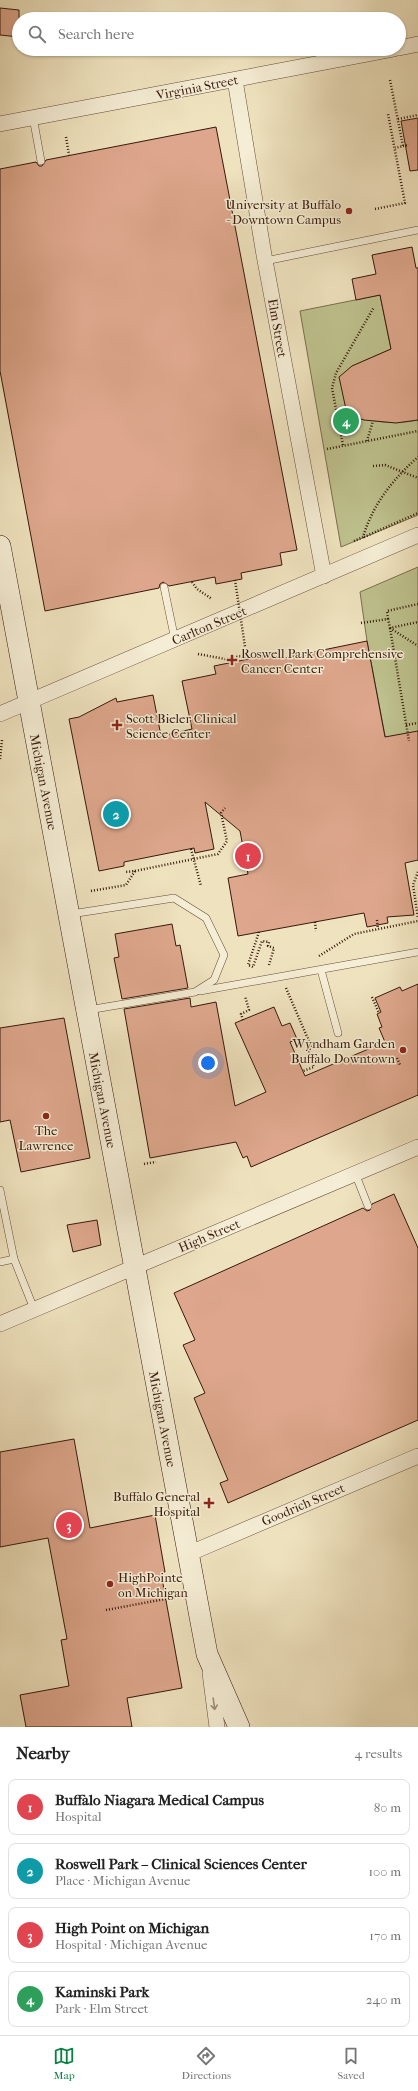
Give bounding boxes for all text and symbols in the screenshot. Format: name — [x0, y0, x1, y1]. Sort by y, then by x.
search box — [12, 12, 406, 56]
icon: search — [26, 23, 48, 45]
text: Search here — [58, 25, 134, 43]
street label: Virginia Street — [154, 72, 240, 103]
place label: University at Buffalo - Downtown Campus — [226, 197, 341, 227]
marker: University at Buffalo - Downtown Campus — [344, 206, 354, 216]
street label: Elm Street — [265, 298, 290, 359]
pin: 4 — [333, 406, 359, 436]
street label: Carlton Street — [170, 603, 249, 648]
place label: Roswell Park Comprehensive Cancer Center — [241, 646, 404, 676]
marker: Roswell Park Comprehensive Cancer Center — [226, 654, 238, 666]
place label: Scott Bieler Clinical Science Center — [126, 711, 237, 741]
marker: Scott Bieler Clinical Science Center — [111, 719, 123, 731]
street label: Michigan Avenue — [27, 733, 60, 832]
pin: 2 — [103, 799, 129, 829]
pin: 1 — [235, 841, 261, 871]
place label: Wyndham Garden Buffalo Downtown — [291, 1036, 395, 1066]
marker: Wyndham Garden Buffalo Downtown — [398, 1045, 408, 1055]
street label: Michigan Avenue — [86, 1051, 119, 1150]
your location — [198, 1053, 218, 1073]
marker: The Lawrence — [41, 1111, 51, 1121]
place label: The Lawrence — [19, 1123, 74, 1153]
street label: High Street — [176, 1216, 243, 1255]
street label: Michigan Avenue — [146, 1370, 179, 1469]
street label: Goodrich Street — [259, 1480, 347, 1529]
place label: Buffalo General Hospital — [113, 1489, 200, 1519]
marker: Buffalo General Hospital — [203, 1497, 215, 1509]
pin: 3 — [56, 1510, 82, 1540]
place label: HighPointe on Michigan — [118, 1570, 188, 1600]
marker: HighPointe on Michigan — [105, 1579, 115, 1589]
one-way arrow — [210, 1698, 218, 1711]
text: Nearby — [16, 1743, 70, 1763]
text: 4 results — [355, 1746, 402, 1761]
text: Buffalo Niagara Medical Campus — [55, 1791, 264, 1809]
text: 1 — [28, 1800, 32, 1815]
text: 80 m — [374, 1800, 401, 1815]
text: Hospital — [55, 1809, 102, 1824]
text: Roswell Park – Clinical Sciences Center — [55, 1855, 307, 1873]
text: 2 — [27, 1864, 33, 1879]
text: 100 m — [368, 1864, 401, 1879]
text: Place · Michigan Avenue — [55, 1873, 190, 1888]
text: High Point on Michigan — [55, 1919, 209, 1937]
text: 3 — [27, 1928, 33, 1943]
text: 170 m — [369, 1928, 401, 1943]
text: Hospital · Michigan Avenue — [55, 1937, 207, 1952]
text: Kaminski Park — [55, 1983, 149, 2001]
text: 4 — [26, 1992, 34, 2007]
text: 240 m — [366, 1992, 401, 2007]
text: Park · Elm Street — [55, 2001, 148, 2016]
tab: Map — [53, 2045, 75, 2082]
tab: Directions — [182, 2045, 231, 2082]
tab: Saved — [337, 2045, 365, 2082]

